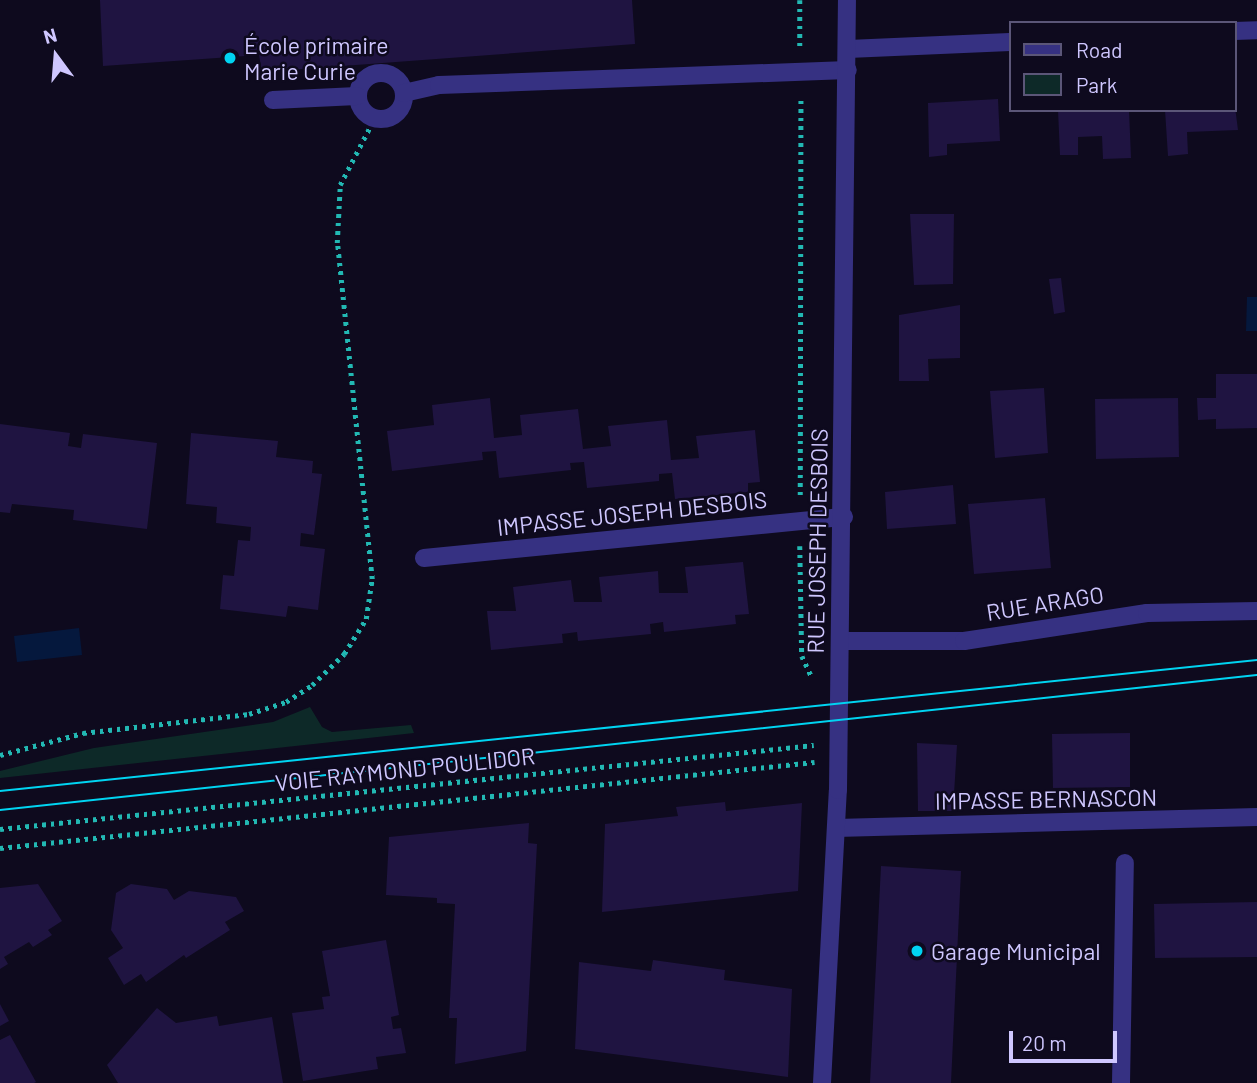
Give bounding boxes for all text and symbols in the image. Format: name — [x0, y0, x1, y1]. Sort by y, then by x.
north arrow — [21, 21, 91, 91]
legend — [1009, 21, 1236, 112]
text: N — [41, 23, 59, 48]
place label: École primaire Marie Curie — [244, 31, 389, 85]
text: Road — [1076, 37, 1122, 62]
marker: École primaire Marie Curie — [222, 50, 238, 66]
text: Park — [1076, 72, 1117, 97]
street label: RUE JOSEPH DESBOIS — [801, 428, 833, 654]
street label: IMPASSE JOSEPH DESBOIS — [496, 485, 768, 541]
street label: RUE ARAGO — [984, 580, 1106, 626]
street label: VOIE RAYMOND POULIDOR — [274, 742, 536, 796]
street label: IMPASSE BERNASCON — [935, 783, 1157, 815]
place label: Garage Municipal — [931, 937, 1101, 965]
marker: Garage Municipal — [909, 943, 925, 959]
scale bar — [1012, 1016, 1120, 1060]
text: 20 m — [1022, 1030, 1067, 1055]

